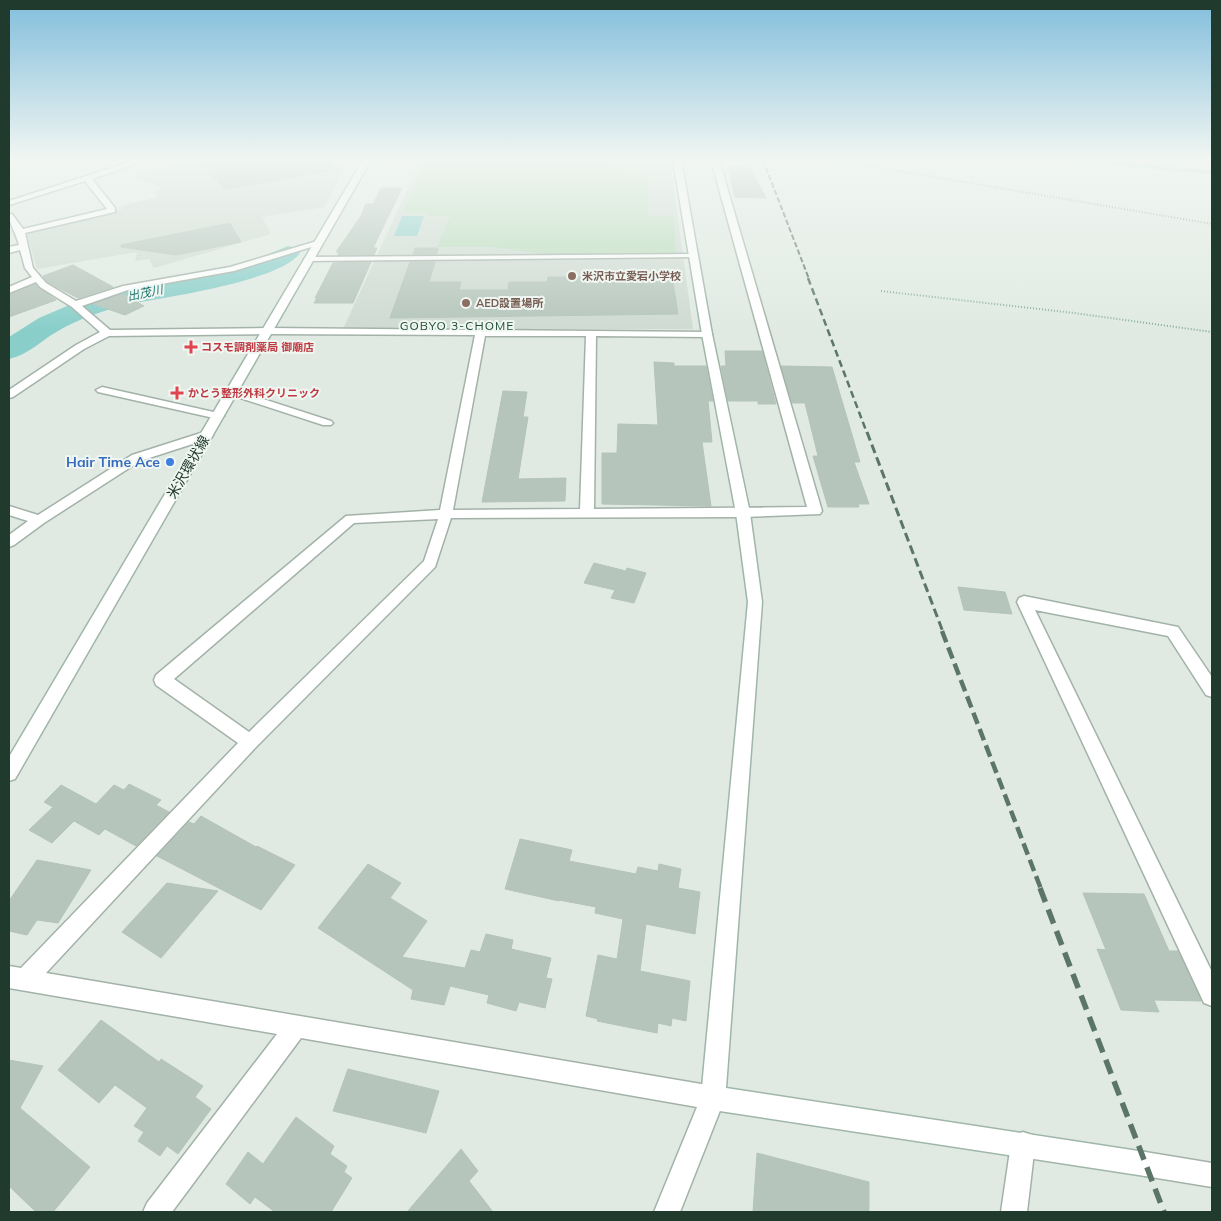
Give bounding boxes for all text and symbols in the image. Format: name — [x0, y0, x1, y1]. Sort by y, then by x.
place label: 米沢市立愛宕小学校 — [582, 269, 681, 283]
marker: 米沢市立愛宕小学校 — [566, 270, 578, 282]
water label: 出茂川 — [126, 281, 166, 304]
place label: AED設置場所 — [476, 296, 543, 310]
marker: AED設置場所 — [460, 297, 472, 309]
district label: GOBYO 3-CHOME — [400, 318, 514, 333]
place label: コスモ調剤薬局 御廟店 — [201, 340, 314, 354]
marker: コスモ調剤薬局 御廟店 — [185, 341, 197, 353]
marker: かとう整形外科クリニック — [170, 386, 184, 400]
place label: かとう整形外科クリニック — [188, 386, 320, 400]
street label: 米沢環状線 — [163, 432, 213, 502]
place label: Hair Time Ace — [66, 453, 160, 471]
marker: Hair Time Ace — [164, 456, 176, 468]

